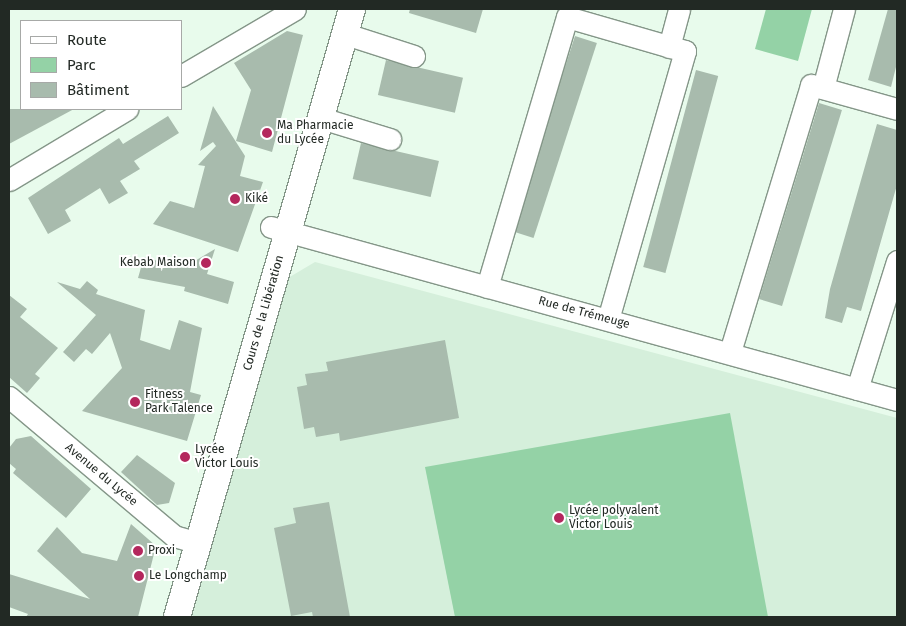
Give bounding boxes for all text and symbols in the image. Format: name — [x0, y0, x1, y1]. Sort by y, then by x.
legend — [20, 20, 182, 110]
text: Route — [67, 31, 107, 49]
text: Parc — [67, 56, 96, 74]
text: Bâtiment — [67, 81, 129, 99]
place label: Ma Pharmacie du Lycée — [277, 119, 353, 147]
marker: Ma Pharmacie du Lycée — [261, 127, 273, 139]
place label: Kiké — [245, 192, 268, 206]
marker: Kiké — [229, 193, 241, 205]
street label: Cours de la Libération — [241, 254, 287, 372]
place label: Kebab Maison — [120, 256, 196, 270]
marker: Kebab Maison — [200, 257, 212, 269]
street label: Rue de Trémeuge — [537, 294, 631, 332]
place label: Fitness Park Talence — [145, 388, 213, 416]
marker: Fitness Park Talence — [129, 396, 141, 408]
street label: Avenue du Lycée — [62, 441, 140, 509]
place label: Lycée Victor Louis — [195, 443, 258, 471]
marker: Lycée Victor Louis — [179, 451, 191, 463]
place label: Lycée polyvalent Victor Louis — [569, 504, 659, 532]
marker: Lycée polyvalent Victor Louis — [553, 512, 565, 524]
place label: Proxi — [148, 544, 175, 558]
marker: Proxi — [132, 545, 144, 557]
place label: Le Longchamp — [149, 569, 227, 583]
marker: Le Longchamp — [133, 570, 145, 582]

